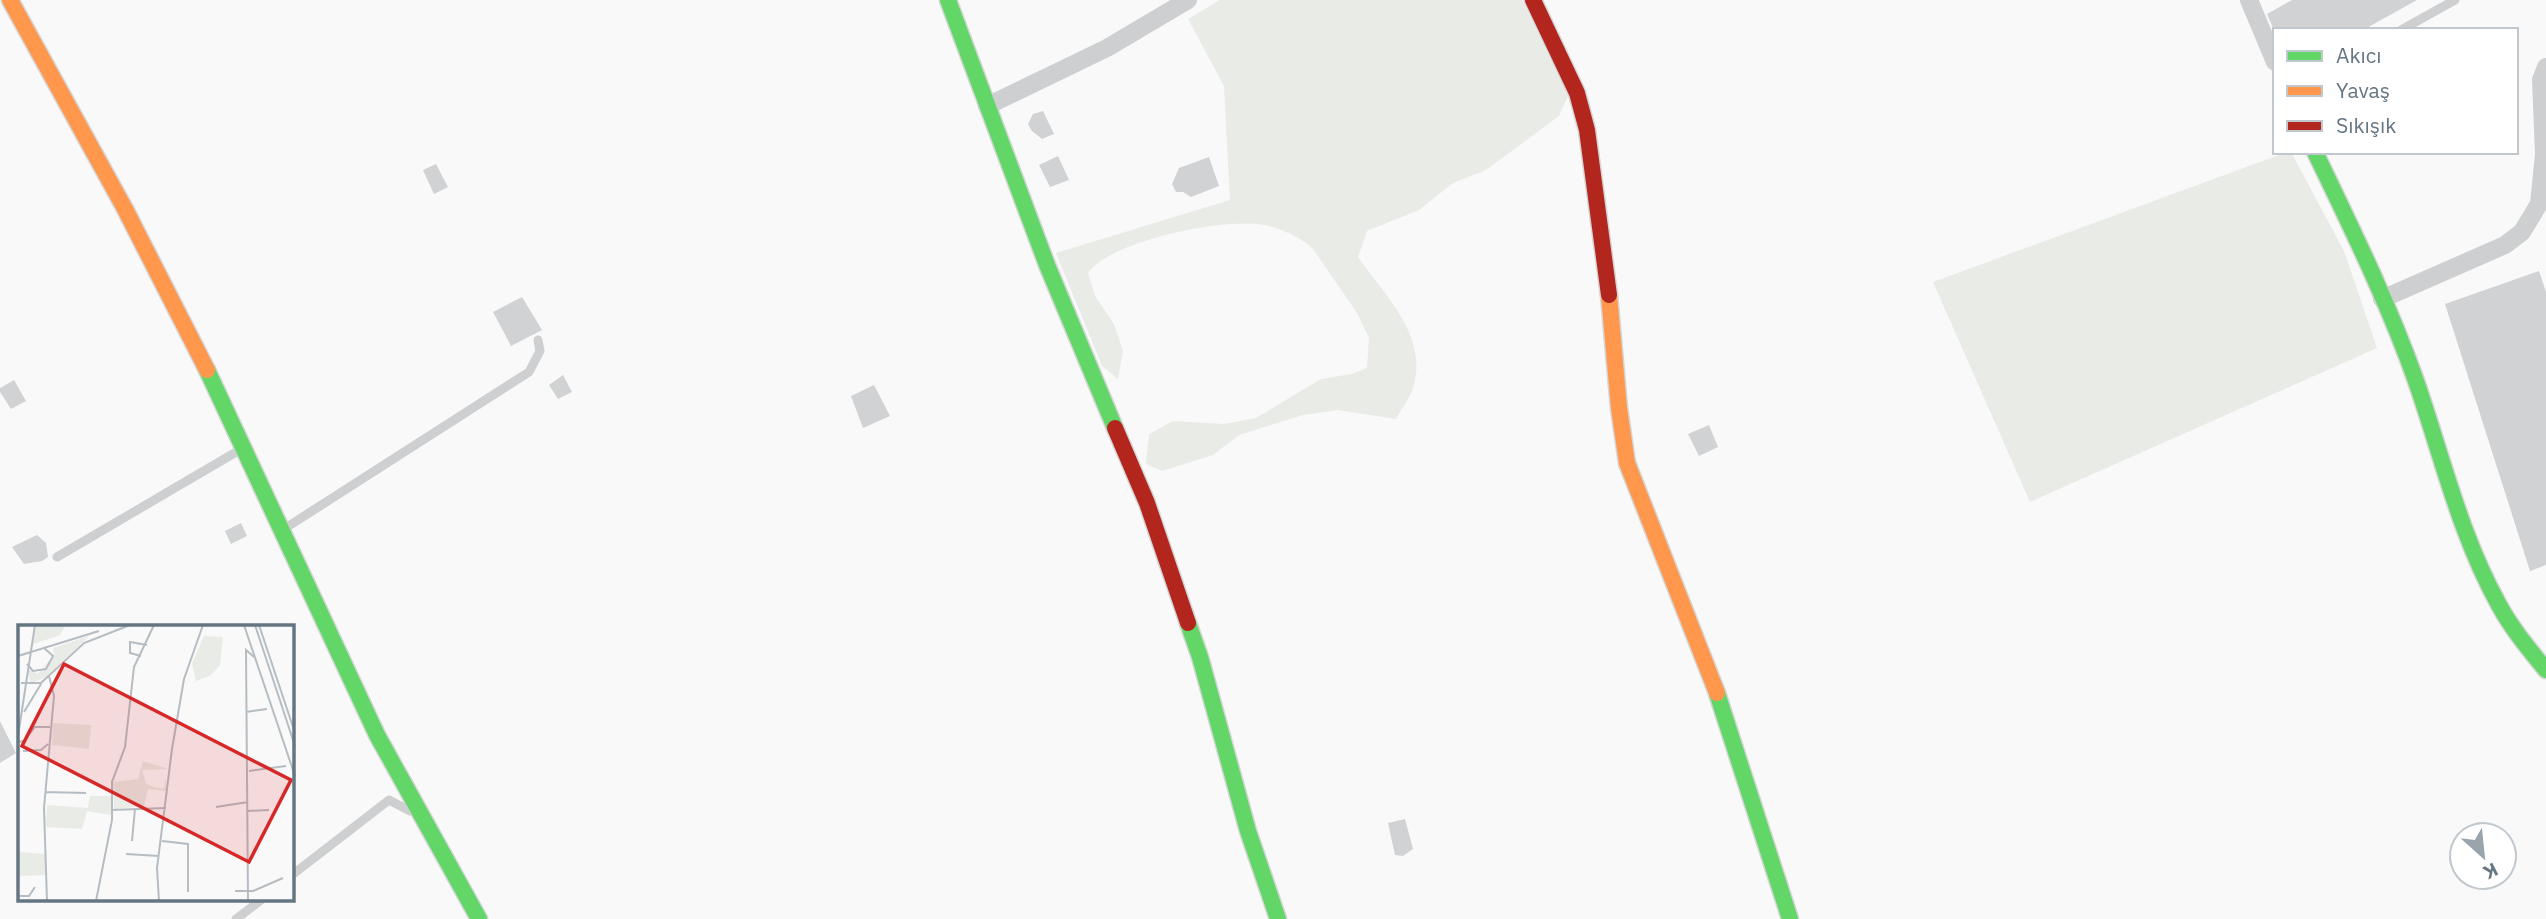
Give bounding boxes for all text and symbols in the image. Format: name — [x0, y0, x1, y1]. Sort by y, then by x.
legend — [2273, 28, 2518, 154]
text: Akıcı — [2336, 41, 2382, 69]
text: Yavaş — [2336, 76, 2390, 104]
text: Sıkışık — [2336, 111, 2396, 139]
inset map — [18, 625, 294, 902]
north arrow — [2448, 821, 2518, 891]
text: K — [2479, 857, 2502, 885]

